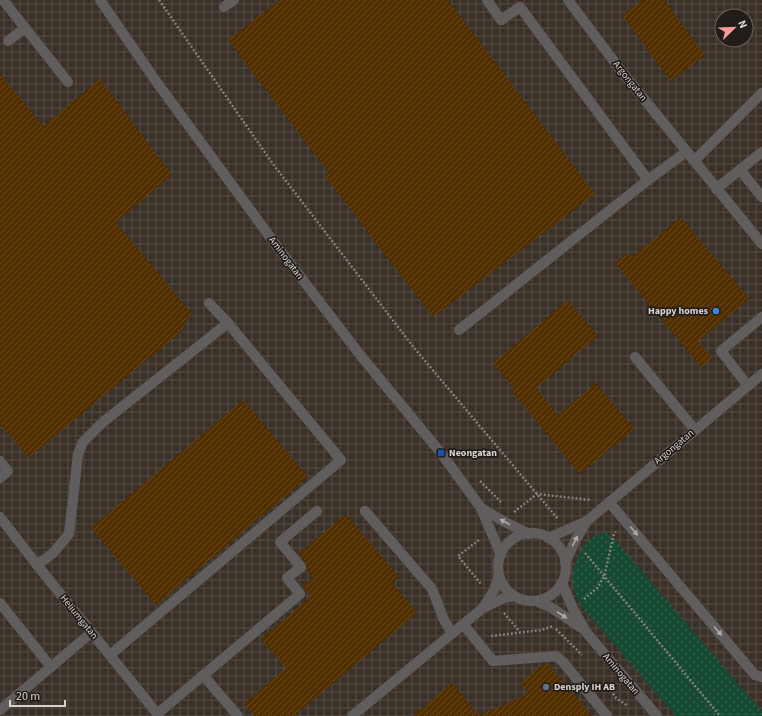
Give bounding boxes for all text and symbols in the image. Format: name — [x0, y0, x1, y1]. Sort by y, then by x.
north arrow — [714, 8, 754, 48]
text: N — [734, 18, 751, 31]
street label: Argongatan — [610, 58, 650, 104]
street label: Aminogatan — [265, 234, 307, 282]
place label: Happy homes — [648, 304, 709, 318]
marker: Happy homes — [711, 306, 721, 316]
street label: Argongatan — [651, 426, 697, 468]
place label: Neongatan — [449, 446, 497, 460]
marker: Neongatan — [436, 448, 446, 458]
one-way arrow — [499, 518, 511, 525]
one-way arrow — [630, 526, 639, 537]
one-way arrow — [572, 536, 579, 547]
street label: Heliumgatan — [57, 592, 101, 642]
one-way arrow — [556, 611, 568, 618]
one-way arrow — [714, 625, 723, 636]
street label: Aminogatan — [599, 650, 643, 698]
place label: Densply IH AB — [554, 680, 615, 694]
scale bar — [10, 682, 65, 708]
marker: Densply IH AB — [541, 682, 551, 692]
text: 20 m — [16, 688, 40, 705]

